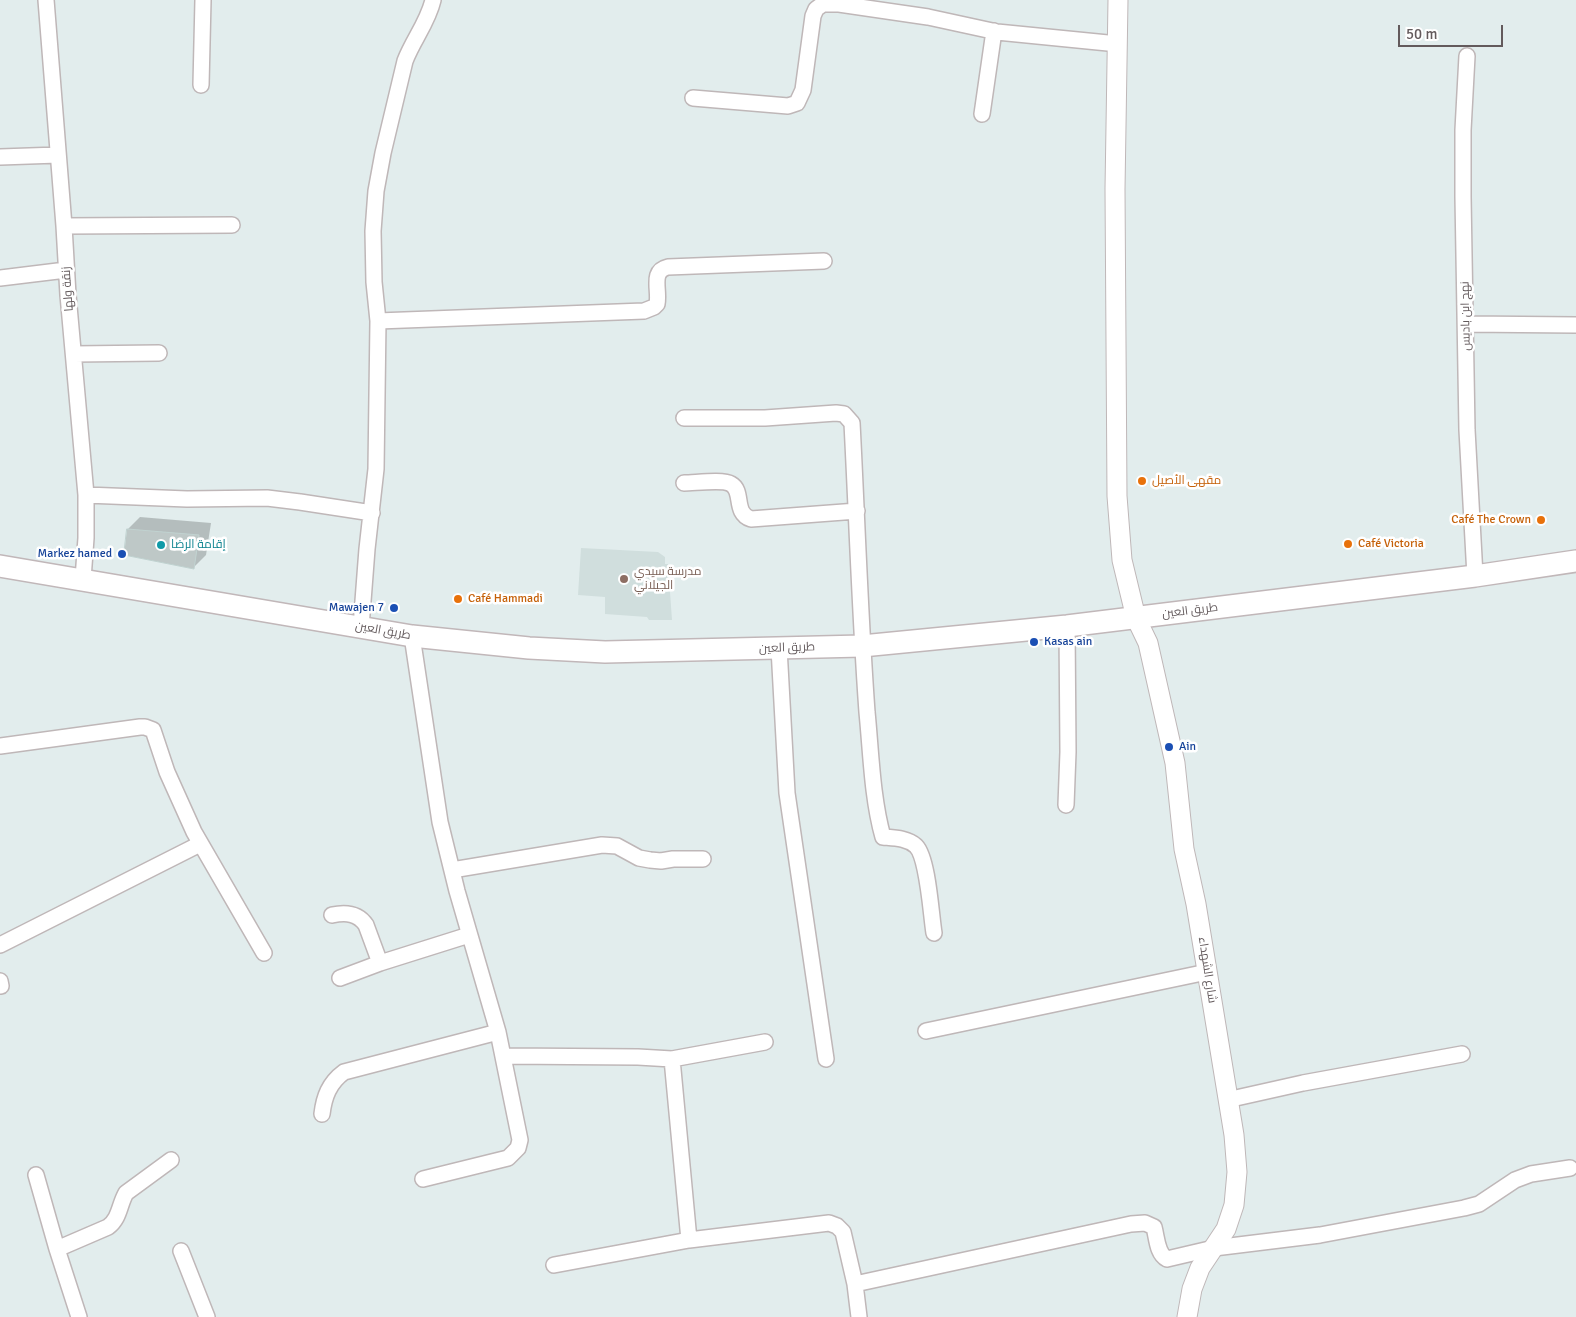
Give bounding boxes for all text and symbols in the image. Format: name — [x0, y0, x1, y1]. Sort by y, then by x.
scale bar — [1401, 15, 1506, 47]
text: 50 m — [1406, 25, 1437, 43]
street label: زنقة ولها — [59, 266, 77, 312]
street label: نهج ابن باديس — [1458, 281, 1474, 351]
place label: مقهى الأصيل — [1152, 474, 1221, 488]
marker: مقهى الأصيل — [1136, 475, 1148, 487]
place label: Café The Crown — [1451, 513, 1531, 527]
marker: Café The Crown — [1535, 514, 1547, 526]
place label: Café Victoria — [1358, 537, 1424, 551]
place label: إقامة الرضا — [171, 538, 226, 552]
marker: Café Victoria — [1342, 538, 1354, 550]
marker: إقامة الرضا — [155, 539, 167, 551]
place label: Markez hamed — [37, 547, 112, 561]
marker: Markez hamed — [116, 548, 128, 560]
place label: مدرسة سيدي الجيلاني — [634, 565, 701, 593]
marker: مدرسة سيدي الجيلاني — [618, 573, 630, 585]
place label: Café Hammadi — [468, 592, 543, 606]
marker: Café Hammadi — [452, 593, 464, 605]
street label: طريق العين — [1161, 600, 1219, 622]
place label: Mawajen 7 — [329, 601, 384, 615]
marker: Mawajen 7 — [388, 602, 400, 614]
street label: طريق العين — [354, 619, 412, 643]
place label: Kasas ain — [1044, 635, 1092, 649]
marker: Kasas ain — [1028, 636, 1040, 648]
street label: طريق العين — [759, 640, 815, 656]
place label: Ain — [1179, 740, 1196, 754]
marker: Ain — [1163, 741, 1175, 753]
street label: شارع الشهداء — [1195, 936, 1219, 1004]

